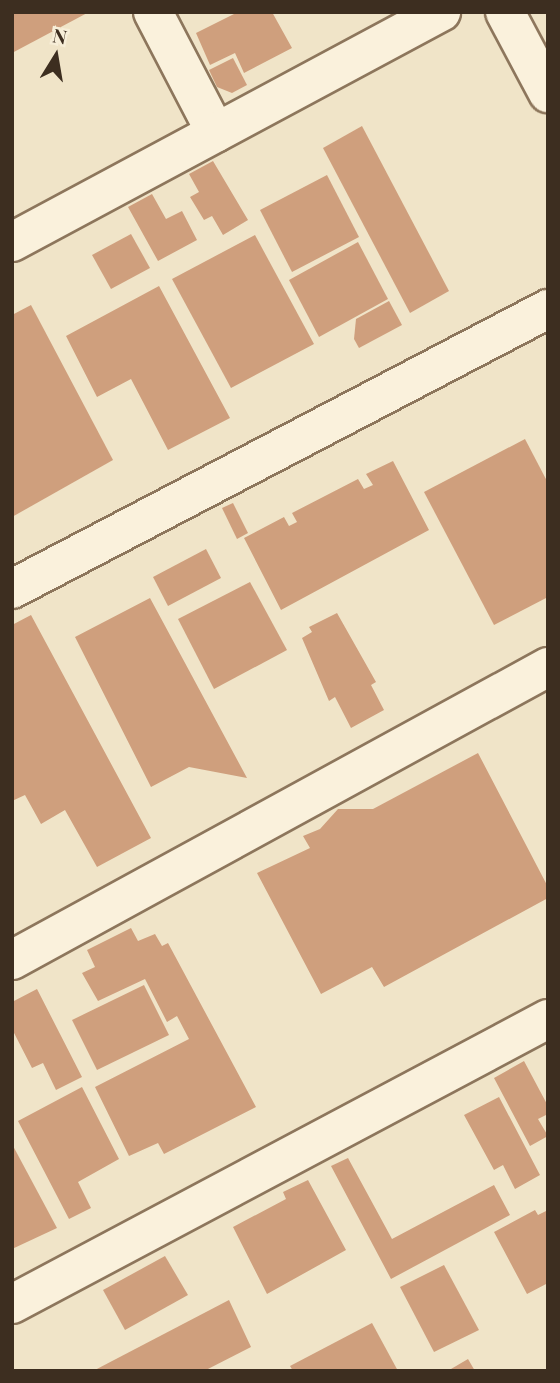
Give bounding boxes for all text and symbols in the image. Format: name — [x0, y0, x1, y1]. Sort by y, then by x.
north arrow — [21, 21, 91, 91]
text: N — [51, 21, 69, 49]

